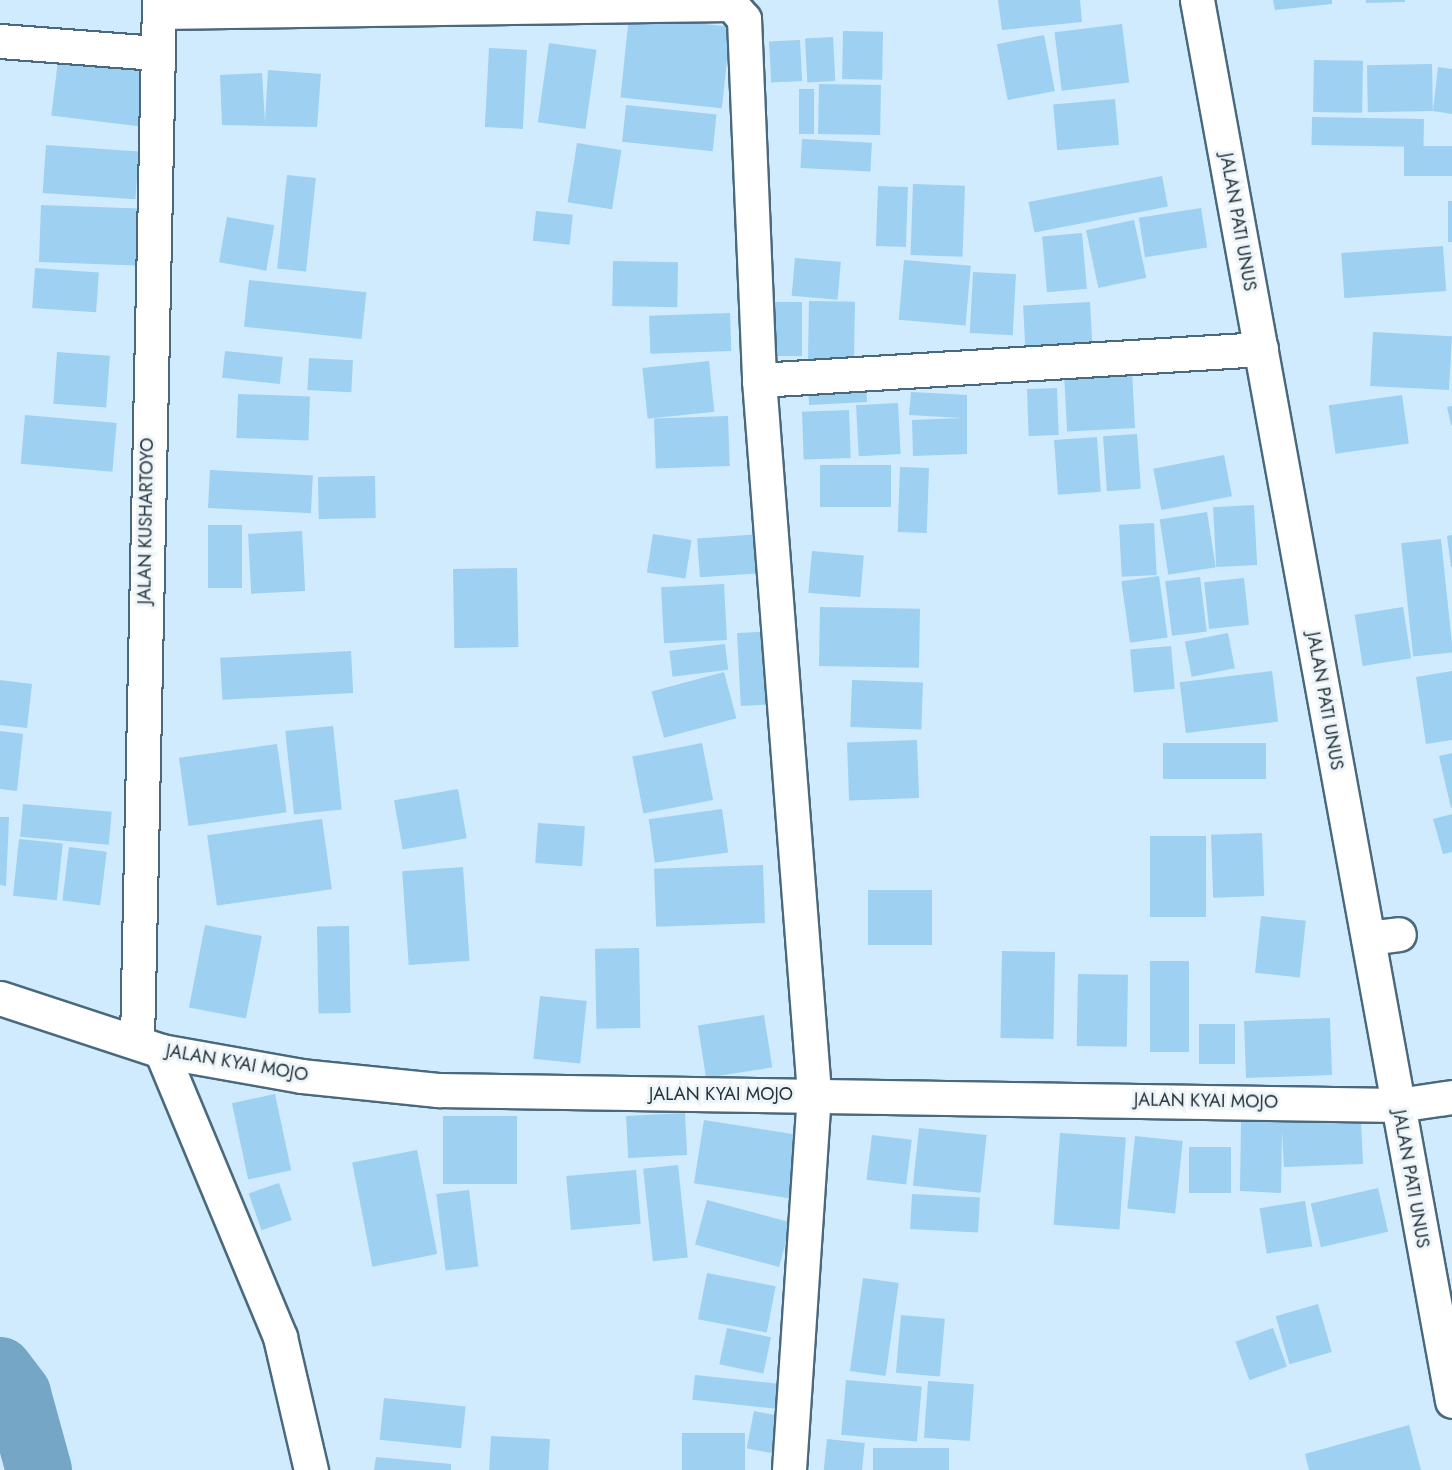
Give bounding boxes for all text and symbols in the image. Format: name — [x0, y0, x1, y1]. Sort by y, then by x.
street label: JALAN PATI UNUS — [1215, 151, 1261, 293]
street label: JALAN KUSHARTOYO — [134, 437, 158, 605]
street label: JALAN PATI UNUS — [1302, 630, 1348, 772]
street label: JALAN KYAI MOJO — [164, 1040, 310, 1086]
street label: JALAN KYAI MOJO — [649, 1083, 793, 1105]
street label: JALAN KYAI MOJO — [1134, 1089, 1278, 1113]
street label: JALAN PATI UNUS — [1388, 1108, 1434, 1250]

